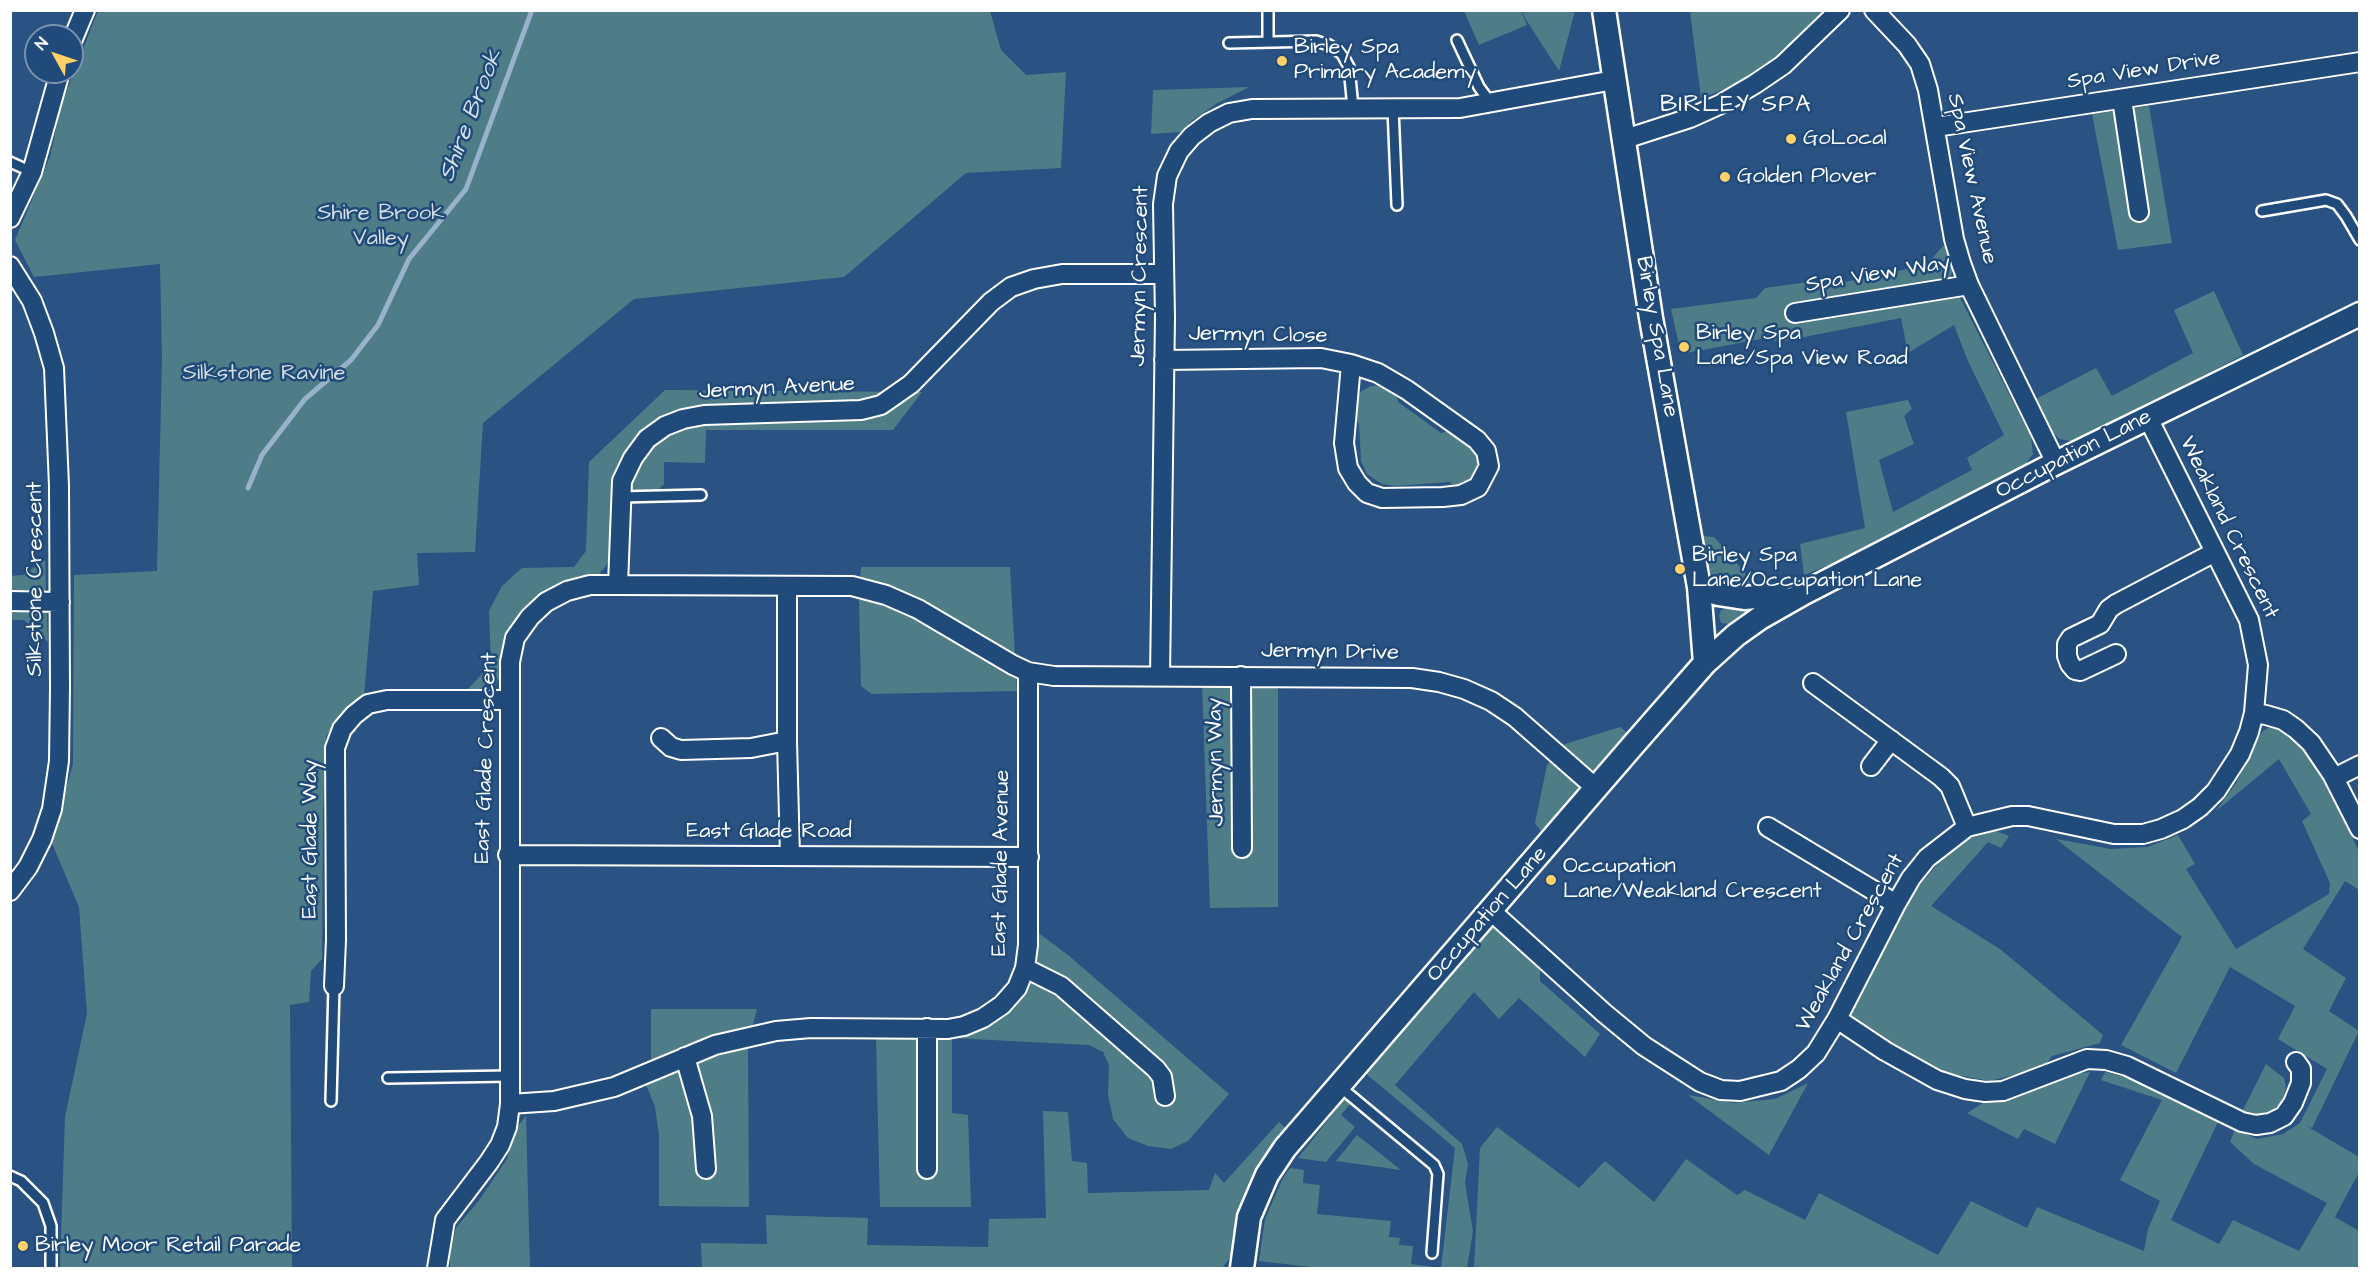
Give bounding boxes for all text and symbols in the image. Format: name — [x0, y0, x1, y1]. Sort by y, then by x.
north arrow — [24, 24, 84, 84]
text: N — [30, 33, 53, 55]
place label: Birley Spa Primary Academy — [1294, 35, 1476, 86]
water label: Shire Brook — [434, 46, 510, 186]
street label: Spa View Drive — [2065, 46, 2223, 96]
marker: Birley Spa Primary Academy — [1275, 54, 1289, 68]
street label: Spa View Avenue — [1940, 91, 2002, 267]
district label: BIRLEY SPA — [1660, 92, 1812, 120]
place label: GoLocal — [1803, 126, 1887, 152]
marker: GoLocal — [1784, 132, 1798, 146]
place label: Golden Plover — [1737, 164, 1876, 190]
marker: Golden Plover — [1718, 170, 1732, 184]
street label: Jermyn Crescent — [1126, 185, 1156, 367]
park label: Shire Brook Valley — [317, 201, 445, 252]
street label: Spa View Way — [1804, 251, 1952, 299]
street label: Birley Spa Lane — [1629, 254, 1683, 420]
place label: Birley Spa Lane/Spa View Road — [1696, 321, 1908, 372]
street label: Jermyn Close — [1188, 322, 1328, 350]
marker: Birley Spa Lane/Spa View Road — [1677, 340, 1691, 354]
park label: Silkstone Ravine — [183, 361, 345, 387]
street label: Jermyn Avenue — [698, 372, 856, 406]
street label: Occupation Lane — [1992, 404, 2156, 506]
street label: Weakland Crescent — [2172, 433, 2284, 623]
street label: Silkstone Crescent — [23, 482, 49, 676]
place label: Birley Spa Lane/Occupation Lane — [1692, 543, 1922, 594]
marker: Birley Spa Lane/Occupation Lane — [1673, 562, 1687, 576]
street label: Jermyn Drive — [1261, 639, 1399, 667]
street label: East Glade Crescent — [470, 652, 504, 864]
street label: Jermyn Way — [1203, 697, 1231, 827]
street label: East Glade Way — [298, 760, 324, 918]
street label: East Glade Avenue — [987, 770, 1017, 956]
street label: East Glade Road — [686, 819, 852, 845]
street label: Occupation Lane — [1422, 842, 1554, 988]
street label: Weakland Crescent — [1791, 849, 1911, 1037]
place label: Occupation Lane/Weakland Crescent — [1563, 854, 1822, 906]
marker: Occupation Lane/Weakland Crescent — [1544, 873, 1558, 887]
place label: Birley Moor Retail Parade — [35, 1233, 301, 1259]
marker: Birley Moor Retail Parade — [16, 1239, 30, 1253]

